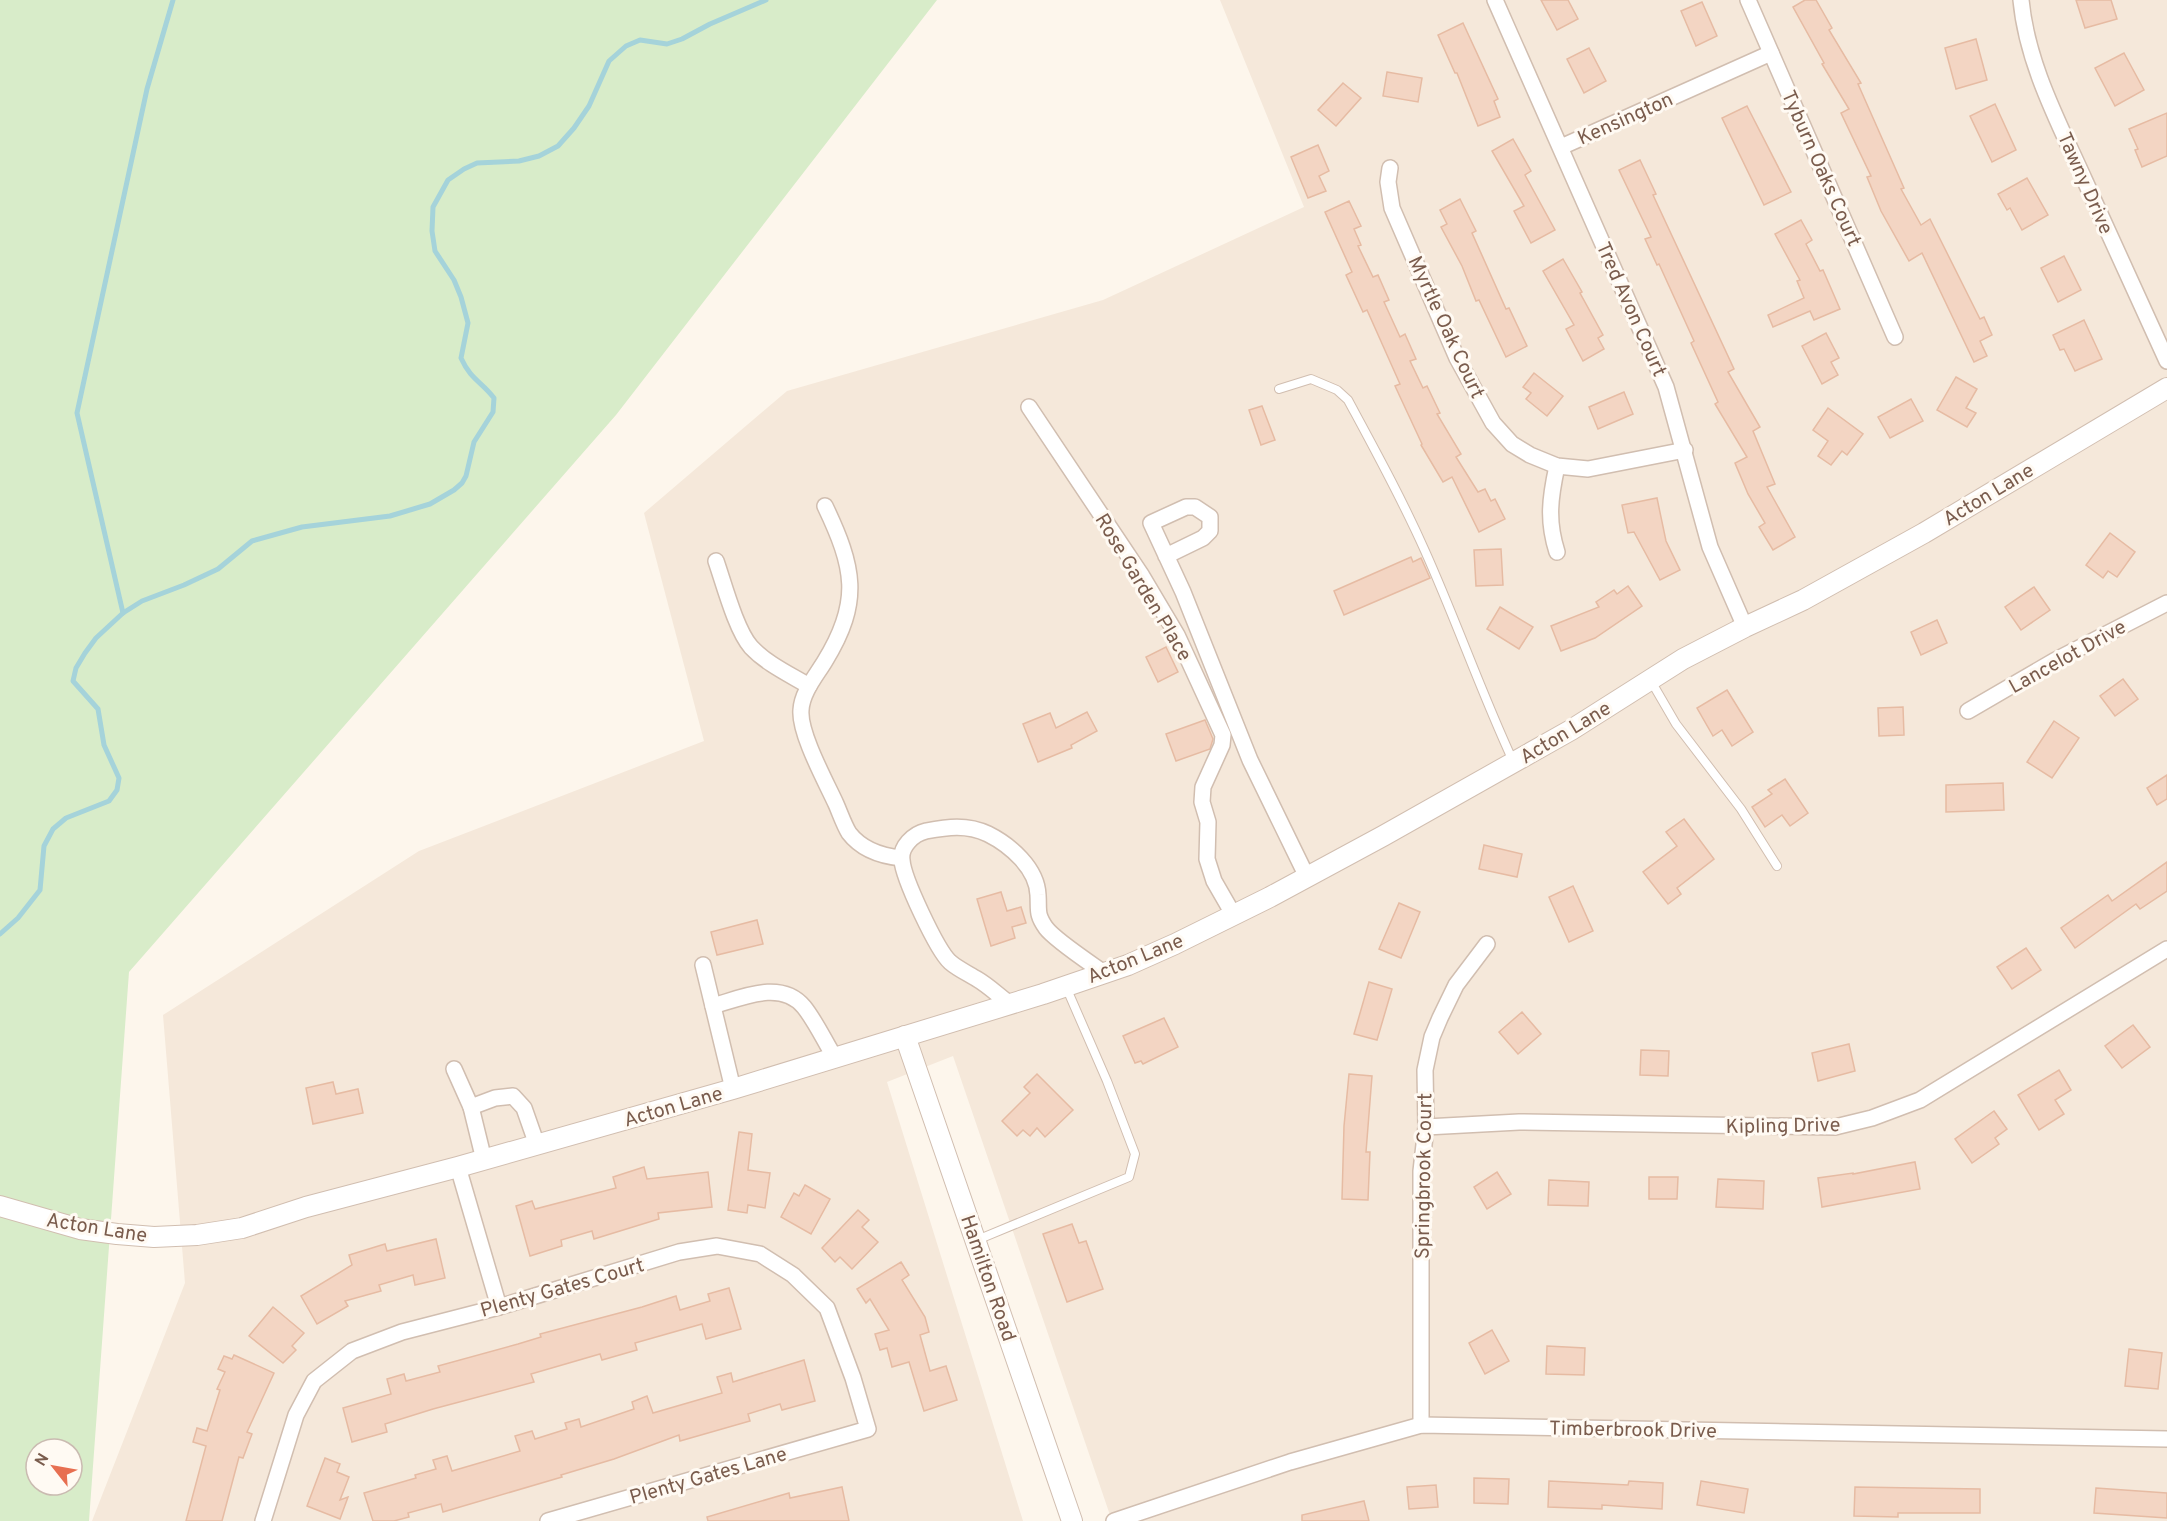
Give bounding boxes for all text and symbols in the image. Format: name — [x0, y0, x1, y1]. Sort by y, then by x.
street label: Kensington — [1574, 87, 1678, 152]
street label: Tyburn Oaks Court — [1774, 87, 1866, 251]
street label: Tawny Drive — [2050, 129, 2118, 239]
street label: Tred Avon Court — [1589, 239, 1671, 381]
street label: Myrtle Oak Court — [1401, 253, 1490, 403]
street label: Acton Lane — [1939, 458, 2039, 533]
street label: Rose Garden Place — [1088, 509, 1197, 667]
street label: Lancelot Drive — [2005, 615, 2131, 701]
street label: Acton Lane — [1516, 696, 1616, 771]
street label: Acton Lane — [1084, 929, 1188, 991]
street label: Acton Lane — [621, 1081, 726, 1134]
street label: Springbrook Court — [1411, 1093, 1439, 1259]
street label: Kipling Drive — [1725, 1113, 1841, 1141]
street label: Acton Lane — [44, 1208, 149, 1250]
street label: Hamilton Road — [953, 1212, 1021, 1345]
street label: Plenty Gates Court — [478, 1253, 648, 1325]
street label: Timberbrook Drive — [1549, 1417, 1717, 1445]
north arrow — [24, 1437, 84, 1497]
street label: Plenty Gates Lane — [627, 1442, 790, 1512]
text: N — [31, 1450, 54, 1470]

